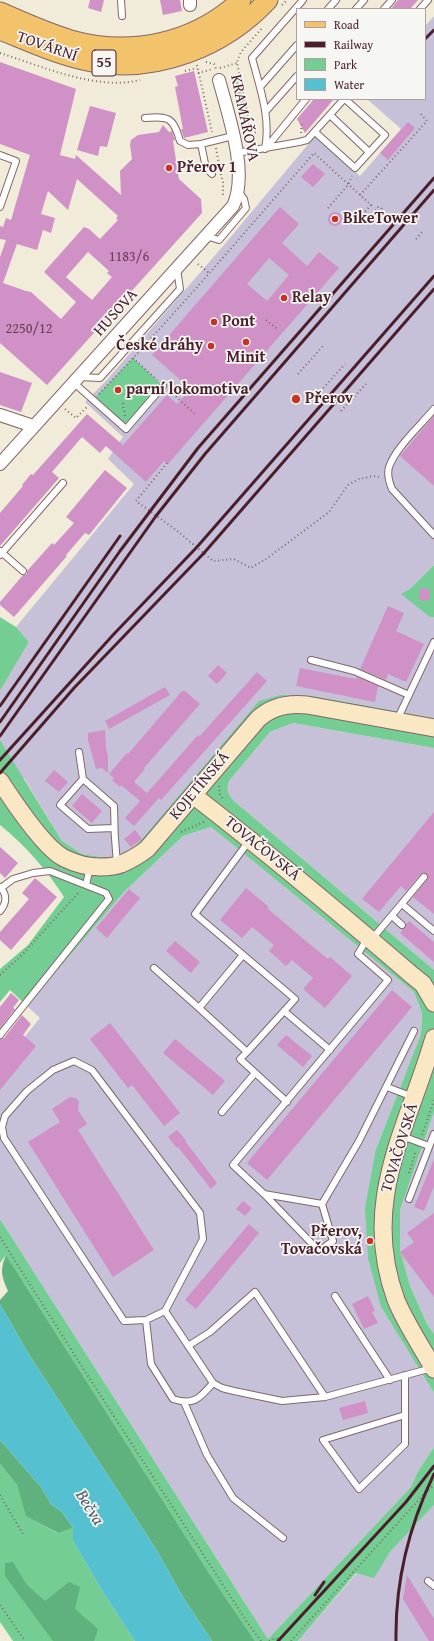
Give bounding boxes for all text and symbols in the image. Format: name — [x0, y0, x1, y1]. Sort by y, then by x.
legend — [296, 8, 426, 100]
text: Road — [334, 16, 359, 33]
street label: TOVÁRNÍ — [14, 28, 80, 66]
text: Railway — [334, 36, 373, 53]
road number: 55 — [92, 50, 116, 76]
text: Park — [334, 56, 357, 73]
street label: KRAMÁŘOVA — [225, 73, 263, 163]
text: Water — [334, 76, 364, 93]
place label: Přerov 1 — [177, 158, 237, 178]
marker: Přerov 1 — [164, 163, 174, 173]
place label: BikeTower — [343, 209, 418, 229]
marker: BikeTower — [330, 214, 340, 224]
house number: 1183/6 — [109, 249, 149, 265]
street label: HUSOVA — [90, 285, 142, 341]
place label: Relay — [292, 288, 331, 308]
marker: Relay — [279, 293, 289, 303]
place label: Pont — [222, 312, 255, 332]
marker: Pont — [209, 317, 219, 327]
house number: 2250/12 — [5, 321, 53, 337]
place label: České dráhy — [116, 336, 203, 356]
marker: Minit — [241, 337, 251, 347]
marker: České dráhy — [206, 341, 216, 351]
place label: Minit — [226, 348, 266, 368]
place label: parní lokomotiva — [126, 380, 249, 400]
marker: parní lokomotiva — [113, 385, 123, 395]
place label: Přerov — [305, 389, 353, 409]
marker: Přerov — [290, 393, 302, 405]
street label: KOJETÍNSKÁ — [166, 748, 234, 824]
street label: TOVAČOVSKÁ — [220, 813, 304, 885]
street label: TOVAČOVSKÁ — [377, 1101, 423, 1195]
place label: Přerov, Tovačovská — [281, 1222, 362, 1260]
marker: Přerov, Tovačovská — [365, 1236, 375, 1246]
water label: Bečva — [70, 1487, 108, 1529]

